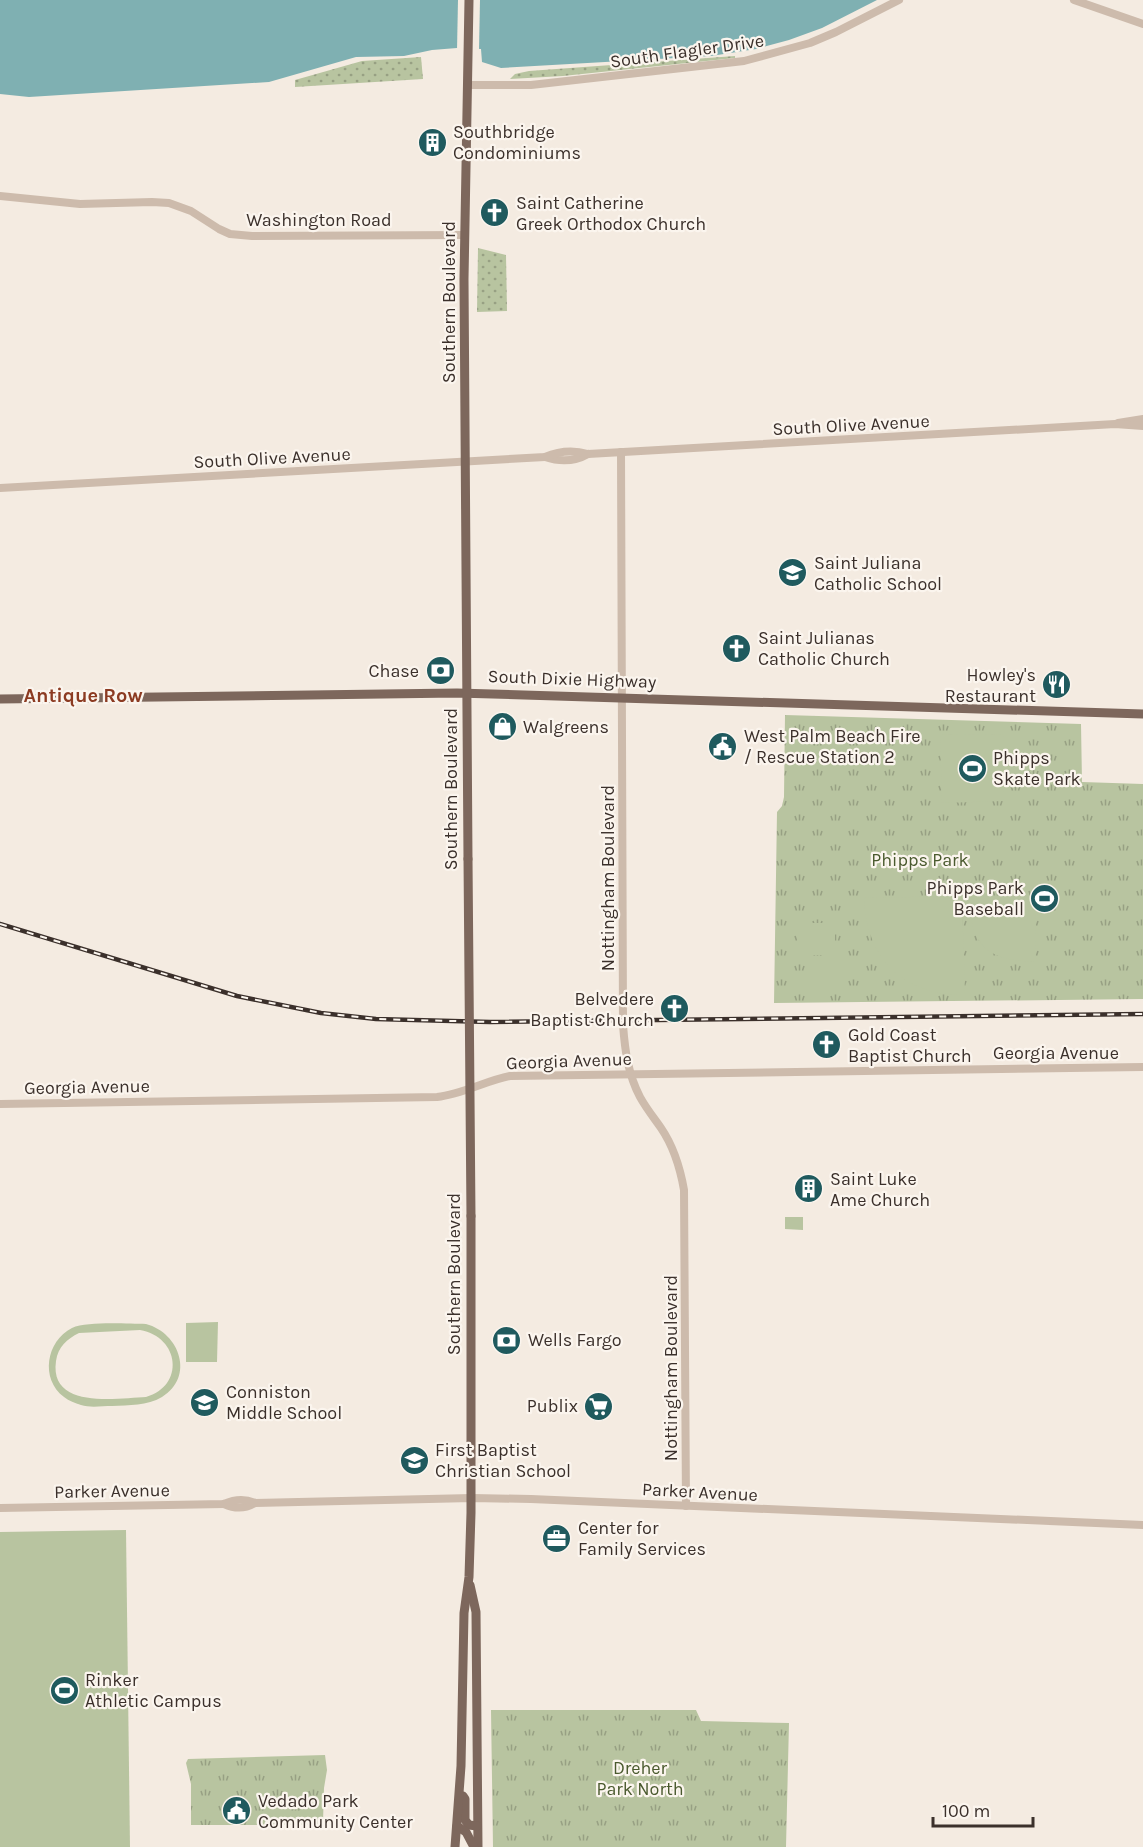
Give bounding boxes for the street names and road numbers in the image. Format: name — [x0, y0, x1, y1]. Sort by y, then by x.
street label: South Flagler Drive — [609, 29, 765, 73]
street label: Washington Road — [246, 209, 392, 231]
street label: Southern Boulevard — [438, 221, 460, 383]
street label: South Olive Avenue — [772, 410, 930, 440]
street label: South Olive Avenue — [193, 443, 351, 473]
street label: South Dixie Highway — [487, 665, 657, 693]
street label: Southern Boulevard — [440, 708, 462, 870]
street label: Nottingham Boulevard — [597, 785, 619, 971]
street label: Georgia Avenue — [993, 1042, 1119, 1064]
street label: Georgia Avenue — [506, 1048, 632, 1074]
street label: Georgia Avenue — [24, 1075, 150, 1099]
street label: Southern Boulevard — [443, 1193, 465, 1355]
street label: Nottingham Boulevard — [660, 1275, 682, 1461]
street label: Parker Avenue — [642, 1478, 758, 1506]
street label: Parker Avenue — [54, 1479, 170, 1503]

